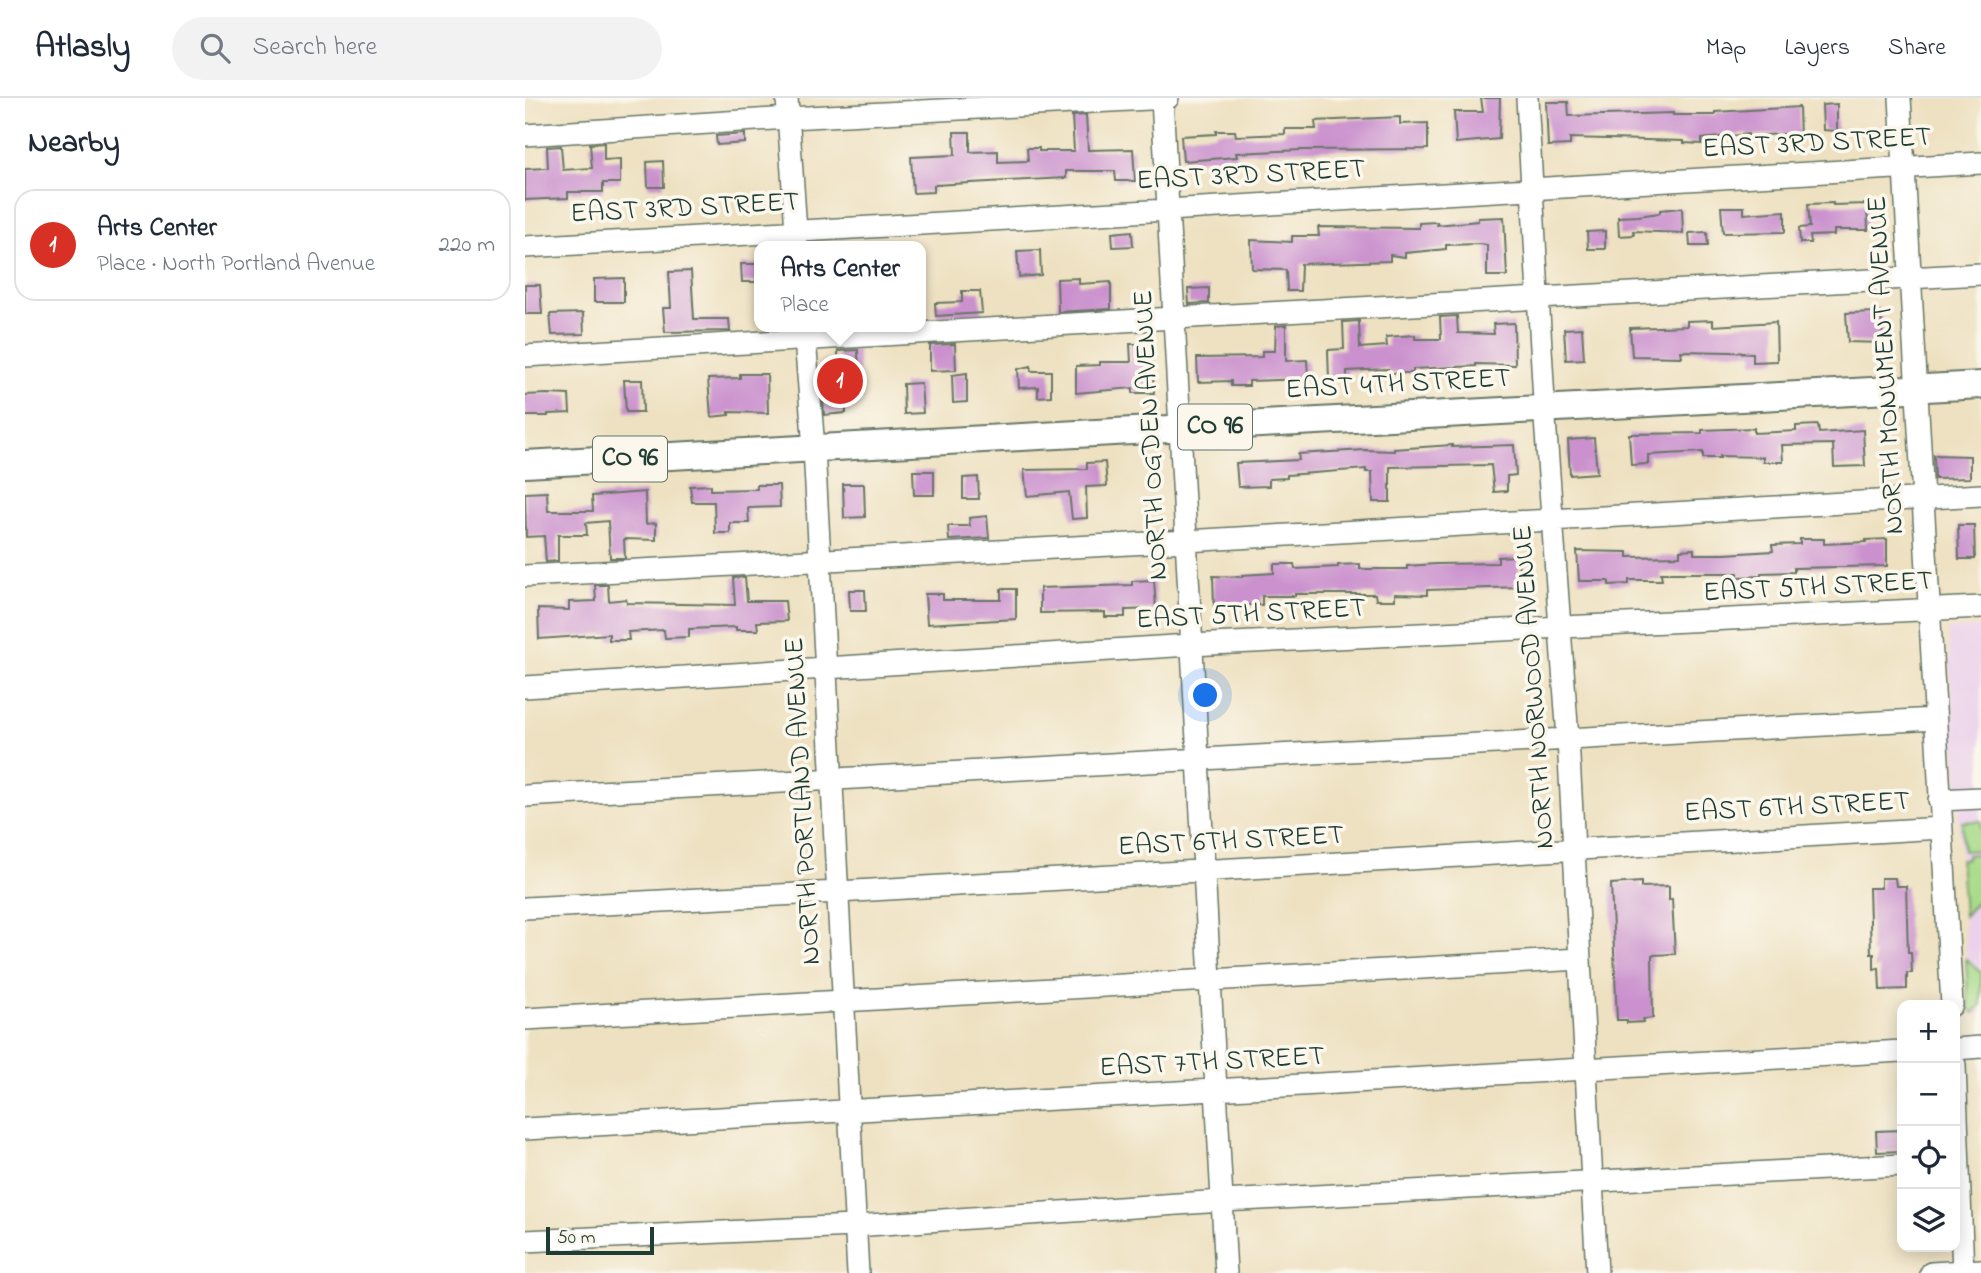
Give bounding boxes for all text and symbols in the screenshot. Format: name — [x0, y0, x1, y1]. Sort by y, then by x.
search box — [172, 17, 662, 80]
text: Atlasly — [35, 24, 130, 72]
icon: search — [196, 29, 234, 67]
text: Search here — [252, 29, 377, 67]
text: Map — [1706, 31, 1746, 66]
text: Layers — [1784, 31, 1850, 66]
text: Share — [1888, 31, 1946, 66]
street label: EAST 3RD STREET — [1701, 118, 1933, 170]
text: Nearby — [28, 122, 120, 166]
street label: EAST 3RD STREET — [1135, 150, 1367, 202]
street label: EAST 3RD STREET — [569, 183, 801, 235]
street label: NORTH MONUMENT AVENUE — [1858, 195, 1916, 535]
text: Arts Center — [97, 210, 217, 248]
text: 1 — [49, 229, 57, 262]
text: 220 m — [439, 229, 495, 262]
popup — [754, 241, 926, 332]
text: Place · North Portland Avenue — [97, 248, 375, 281]
text: Arts Center — [780, 251, 900, 289]
text: Place — [780, 289, 829, 322]
street label: NORTH OGDEN AVENUE — [1124, 289, 1180, 581]
pin: 1 — [817, 355, 863, 407]
street label: EAST 4TH STREET — [1284, 359, 1512, 411]
road number: CO 96 — [1178, 404, 1252, 450]
road number: CO 96 — [593, 436, 667, 482]
street label: NORTH NORWOOD AVENUE — [1503, 524, 1567, 850]
street label: EAST 5TH STREET — [1702, 562, 1934, 614]
street label: EAST 5TH STREET — [1135, 589, 1367, 641]
street label: NORTH PORTLAND AVENUE — [775, 636, 833, 966]
your location — [1188, 678, 1222, 712]
street label: EAST 6TH STREET — [1683, 782, 1911, 834]
street label: EAST 6TH STREET — [1117, 816, 1345, 868]
map controls — [1897, 1000, 1960, 1252]
button: + — [1897, 1000, 1960, 1063]
street label: EAST 7TH STREET — [1098, 1037, 1326, 1089]
button: − — [1897, 1063, 1960, 1126]
button: locate — [1897, 1126, 1960, 1189]
button: layers — [1897, 1189, 1960, 1252]
scale bar — [546, 1224, 655, 1256]
text: 50 m — [557, 1225, 596, 1252]

